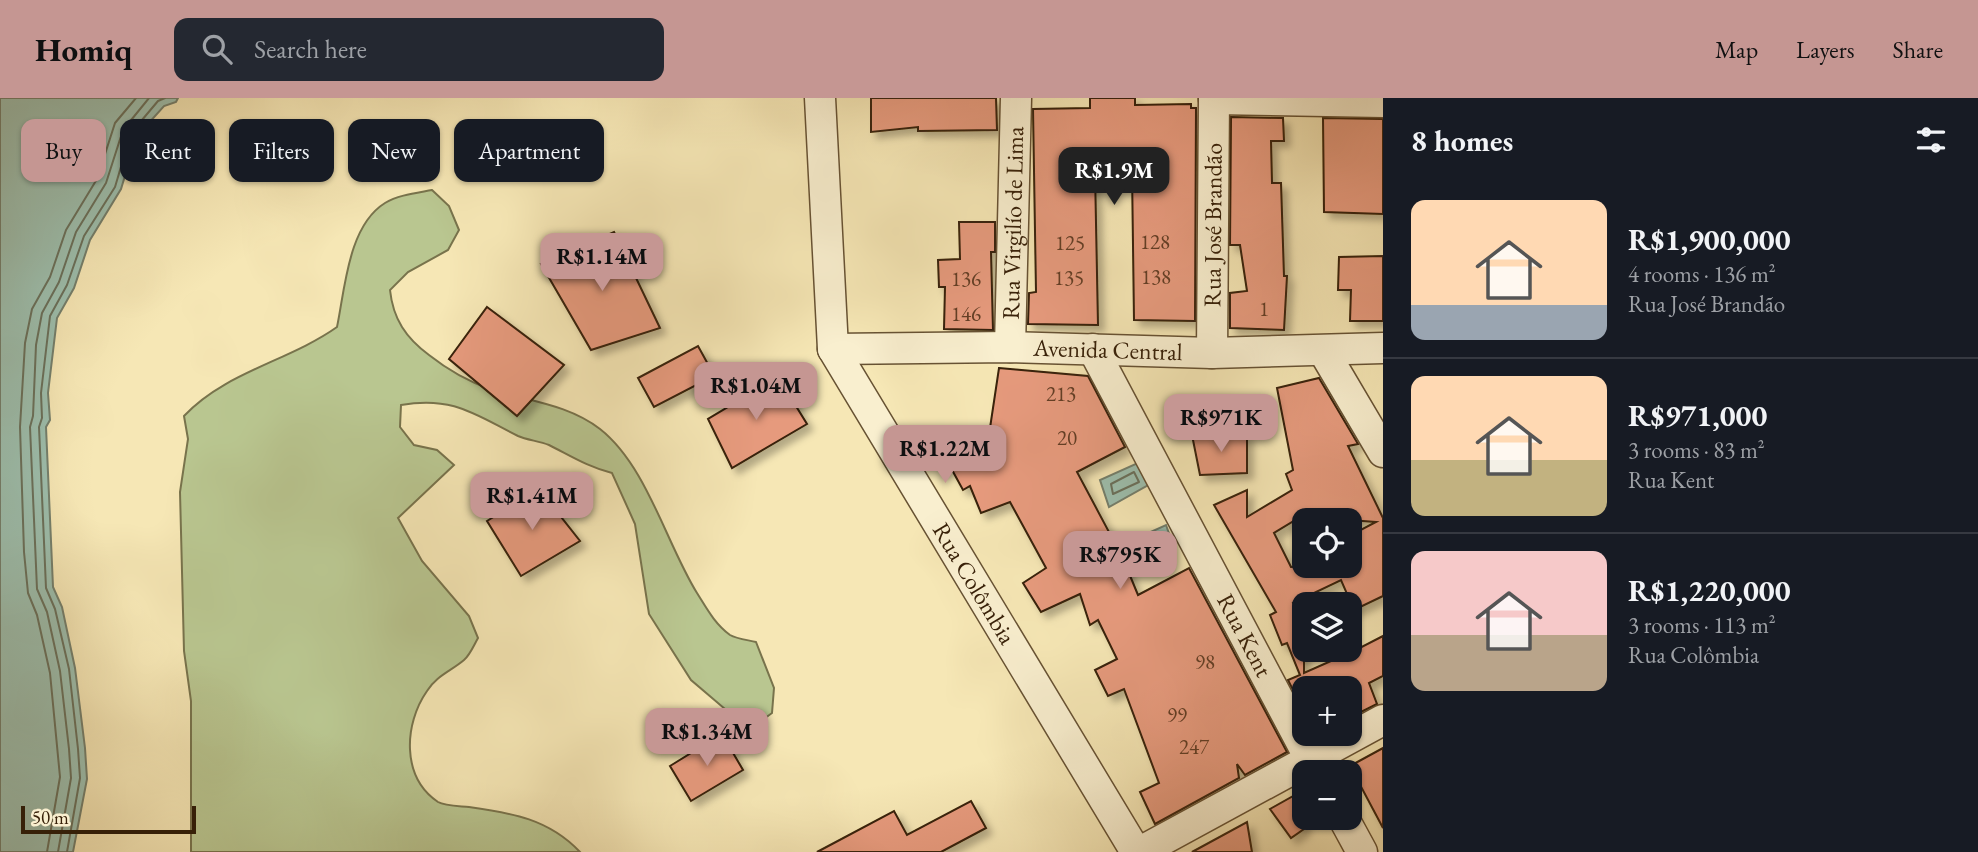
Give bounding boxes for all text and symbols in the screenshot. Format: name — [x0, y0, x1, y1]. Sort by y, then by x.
search box — [174, 18, 664, 81]
text: Homiq — [35, 28, 132, 71]
icon: search — [198, 30, 236, 68]
text: Search here — [254, 32, 367, 66]
text: Map — [1715, 34, 1758, 65]
text: Layers — [1796, 34, 1855, 65]
text: Share — [1893, 34, 1943, 65]
chip: Buy — [21, 119, 106, 182]
chip: Rent — [120, 119, 215, 182]
chip: Filters — [229, 119, 334, 182]
chip: New — [348, 119, 440, 182]
chip: Apartment — [454, 119, 604, 182]
text: 8 homes — [1411, 121, 1513, 160]
icon: filters — [1912, 121, 1950, 159]
street label: Rua Virgilío de Lima — [995, 126, 1030, 320]
street label: Rua José Brandão — [1196, 143, 1229, 307]
pin: R$1.9M — [1057, 148, 1171, 207]
text: R$1.9M — [1074, 155, 1154, 185]
text: R$1,900,000 — [1628, 220, 1791, 259]
house number: 128 — [1140, 228, 1170, 255]
icon: home — [1467, 228, 1551, 312]
house number: 125 — [1055, 229, 1085, 256]
pin: R$1.14M — [537, 234, 667, 293]
text: R$1.14M — [556, 241, 648, 271]
text: 4 rooms · 136 m² — [1628, 259, 1776, 289]
house number: 138 — [1141, 263, 1171, 290]
house number: 135 — [1054, 264, 1084, 291]
house number: 136 — [951, 265, 981, 292]
text: Rua José Brandão — [1628, 289, 1785, 319]
house number: 1 — [1259, 295, 1269, 322]
house number: 146 — [951, 300, 981, 327]
street label: Avenida Central — [1032, 332, 1183, 367]
pin: R$1.04M — [691, 362, 821, 422]
text: R$1.04M — [710, 370, 802, 400]
house number: 213 — [1046, 380, 1076, 407]
pin: R$971K — [1164, 394, 1278, 454]
text: R$971,000 — [1628, 396, 1767, 435]
text: R$971K — [1180, 402, 1262, 432]
icon: home — [1467, 404, 1551, 488]
house number: 20 — [1057, 424, 1077, 451]
pin: R$1.22M — [880, 426, 1010, 485]
text: R$1.22M — [899, 433, 991, 463]
text: 3 rooms · 83 m² — [1628, 435, 1765, 465]
text: Rua Kent — [1628, 465, 1714, 495]
pin: R$1.41M — [467, 472, 597, 532]
text: R$1.41M — [486, 480, 578, 510]
map controls — [1292, 508, 1362, 830]
button: locate — [1292, 508, 1362, 578]
street label: Rua Colômbia — [926, 517, 1023, 650]
pin: R$795K — [1063, 532, 1177, 591]
text: R$795K — [1079, 539, 1161, 569]
text: R$1,220,000 — [1628, 571, 1791, 610]
icon: home — [1467, 579, 1551, 663]
street label: Rua Kent — [1210, 588, 1280, 683]
button: layers — [1292, 592, 1362, 662]
text: 3 rooms · 113 m² — [1628, 610, 1776, 640]
text: Rua Colômbia — [1628, 640, 1759, 670]
house number: 98 — [1195, 648, 1215, 675]
button: + — [1292, 676, 1362, 746]
house number: 99 — [1167, 701, 1187, 728]
pin: R$1.34M — [642, 708, 772, 768]
text: R$1.34M — [661, 716, 753, 746]
house number: 247 — [1179, 733, 1210, 760]
button: − — [1292, 760, 1362, 830]
scale bar — [21, 803, 196, 835]
text: 50 m — [32, 805, 69, 830]

